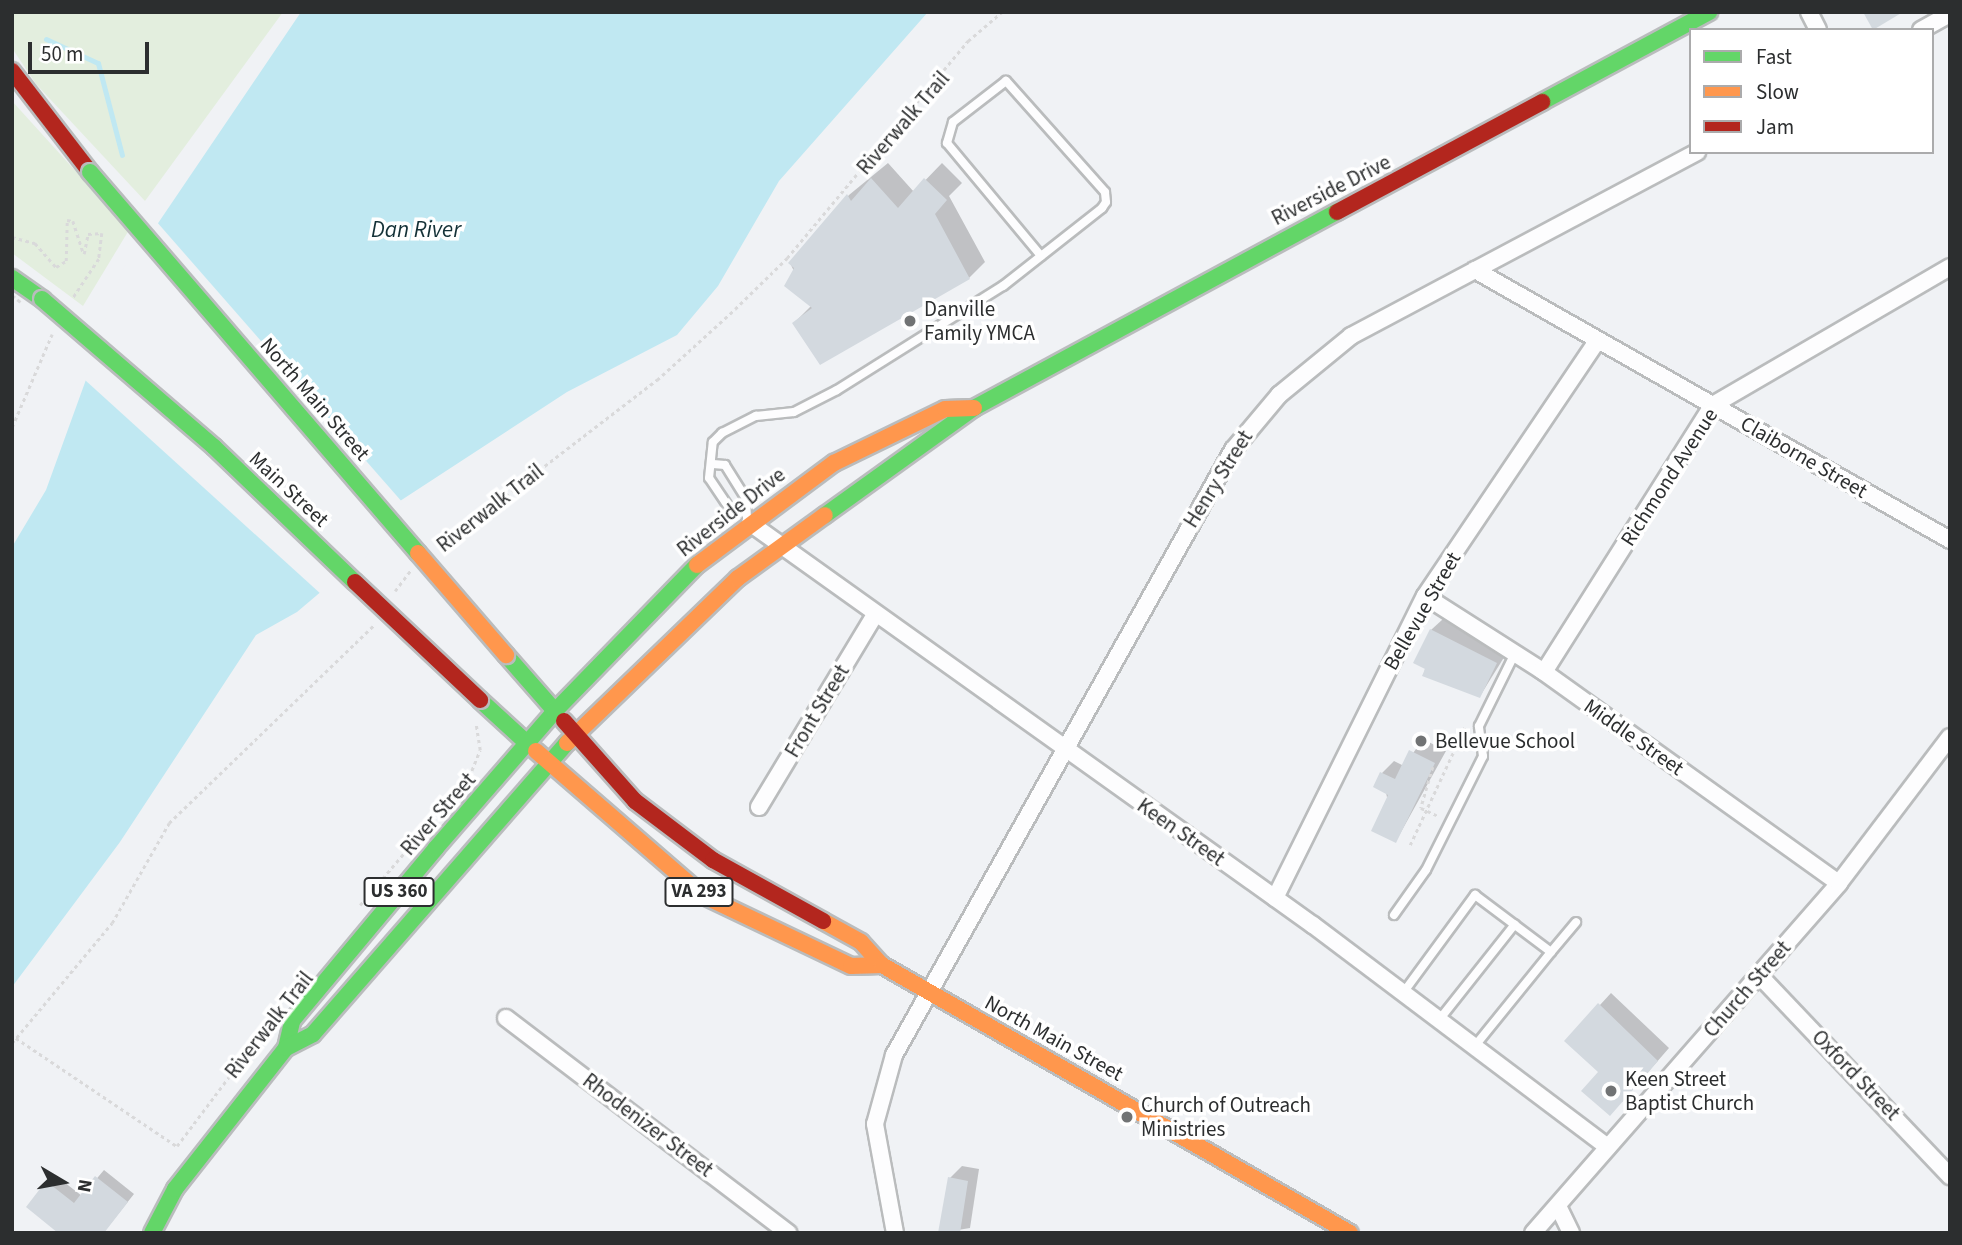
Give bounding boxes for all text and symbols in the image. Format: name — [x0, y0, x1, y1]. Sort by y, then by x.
scale bar — [32, 28, 152, 72]
legend — [1689, 28, 1934, 154]
text: 50 m — [41, 39, 83, 69]
text: Fast — [1756, 42, 1792, 72]
street label: Riverwalk Trail — [851, 66, 955, 180]
text: Slow — [1756, 77, 1799, 107]
text: Jam — [1756, 112, 1794, 142]
street label: Riverside Drive — [1267, 149, 1395, 231]
water label: Dan River — [371, 216, 461, 244]
place label: Danville Family YMCA — [924, 296, 1035, 346]
marker: Danville Family YMCA — [902, 313, 918, 329]
street label: North Main Street — [255, 333, 375, 465]
street label: Richmond Avenue — [1615, 403, 1723, 551]
street label: Claiborne Street — [1736, 411, 1872, 503]
street label: Henry Street — [1178, 426, 1258, 532]
street label: Main Street — [244, 446, 334, 532]
street label: Riverwalk Trail — [432, 459, 548, 557]
street label: Riverside Drive — [672, 462, 790, 562]
street label: Bellevue Street — [1378, 547, 1466, 675]
street label: Front Street — [779, 660, 855, 762]
street label: Middle Street — [1579, 693, 1689, 781]
place label: Bellevue School — [1435, 728, 1575, 754]
marker: Bellevue School — [1413, 733, 1429, 749]
street label: River Street — [395, 767, 481, 861]
street label: Keen Street — [1132, 793, 1230, 871]
road number: US 360 — [362, 876, 436, 908]
road number: VA 293 — [664, 876, 734, 908]
street label: Church Street — [1698, 936, 1796, 1042]
street label: Riverwalk Trail — [220, 967, 318, 1083]
street label: North Main Street — [980, 990, 1128, 1086]
street label: Oxford Street — [1807, 1025, 1905, 1125]
place label: Keen Street Baptist Church — [1625, 1066, 1754, 1116]
street label: Rhodenizer Street — [578, 1068, 718, 1182]
marker: Keen Street Baptist Church — [1603, 1083, 1619, 1099]
place label: Church of Outreach Ministries — [1141, 1092, 1311, 1142]
marker: Church of Outreach Ministries — [1119, 1109, 1135, 1125]
north arrow — [28, 1147, 98, 1217]
text: N — [70, 1177, 99, 1194]

